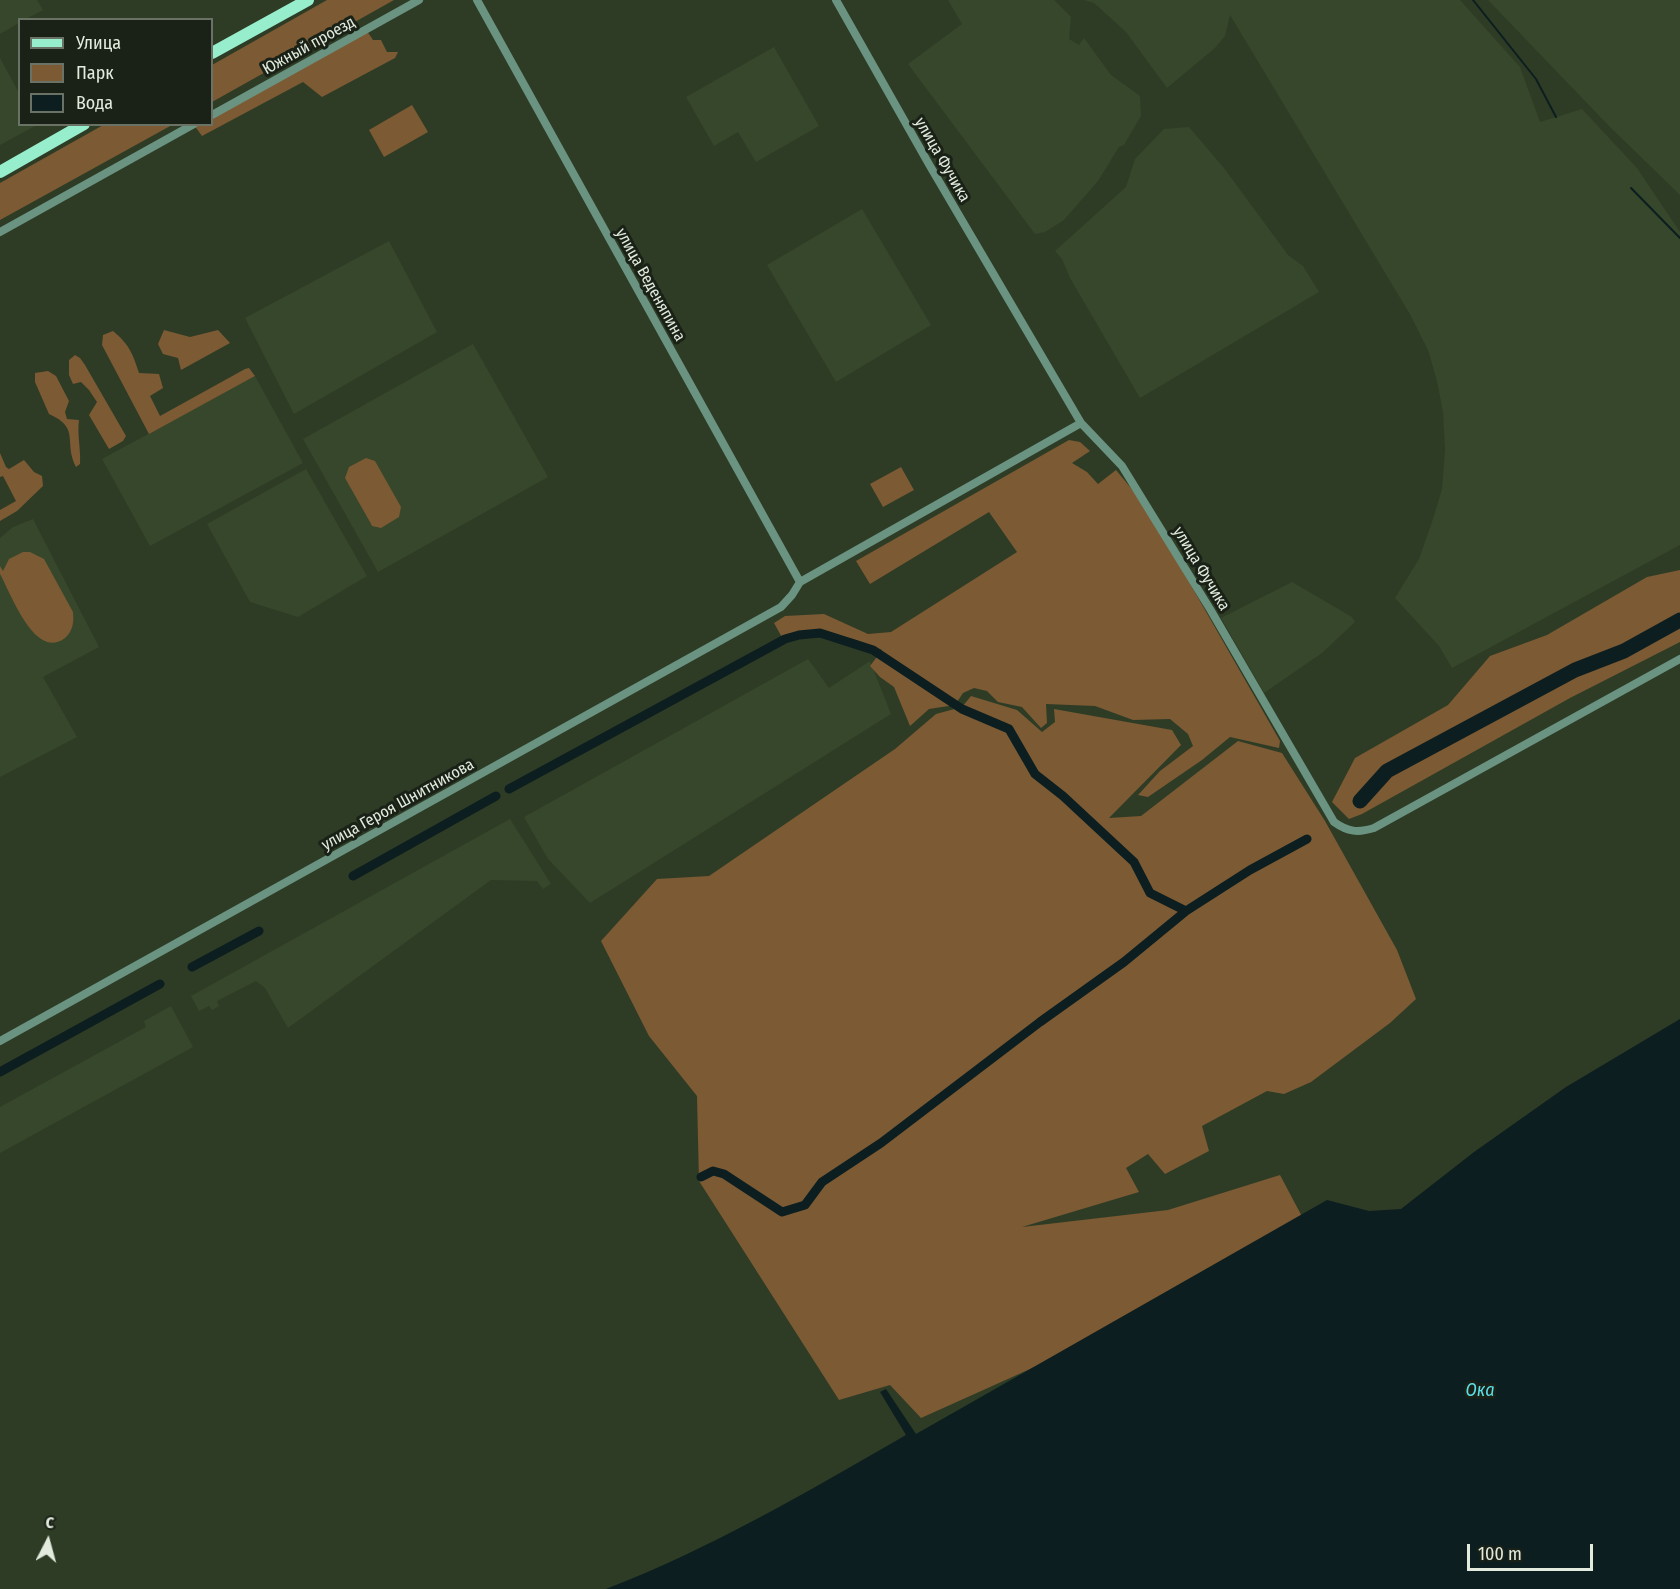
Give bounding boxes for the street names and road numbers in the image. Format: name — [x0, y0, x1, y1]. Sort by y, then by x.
street label: Южный проезд — [259, 13, 359, 79]
street label: улица Фучика — [910, 114, 974, 206]
street label: улица Веденяпина — [611, 225, 689, 345]
street label: улица Фучика — [1168, 524, 1234, 614]
street label: улица Героя Шнитникова — [318, 755, 478, 855]

